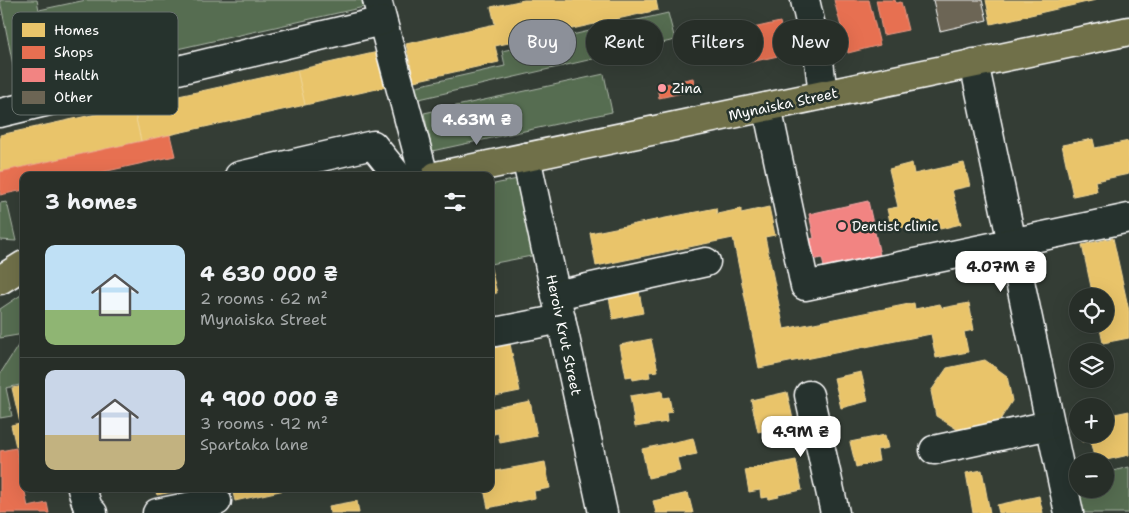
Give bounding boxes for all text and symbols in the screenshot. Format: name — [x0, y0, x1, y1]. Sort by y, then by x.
legend — [12, 12, 178, 115]
chip: Buy — [509, 20, 576, 65]
chip: Rent — [586, 20, 663, 65]
chip: Filters — [673, 20, 763, 65]
chip: New — [773, 20, 848, 65]
text: Homes — [54, 21, 99, 39]
text: Shops — [54, 43, 93, 61]
text: Health — [54, 66, 99, 84]
place label: Zina — [672, 79, 702, 97]
marker: Zina — [656, 82, 668, 94]
street label: Mynaiska Street — [727, 84, 839, 124]
text: Other — [54, 88, 93, 106]
pin: 4.63M ₴ — [431, 104, 523, 146]
text: 4.63M ₴ — [442, 109, 512, 130]
text: 3 homes — [45, 188, 137, 216]
icon: filters — [441, 188, 469, 216]
place label: Dentist clinic — [852, 217, 938, 235]
marker: Dentist clinic — [836, 220, 848, 232]
pin: 4.07M ₴ — [955, 250, 1047, 293]
text: 4.07M ₴ — [966, 256, 1036, 277]
text: 4 630 000 ₴ — [200, 260, 338, 288]
icon: home — [85, 265, 145, 325]
street label: Heroiv Krut Street — [542, 273, 586, 397]
text: 2 rooms · 62 m² — [200, 288, 328, 309]
map controls — [1069, 288, 1114, 498]
button: locate — [1069, 288, 1114, 333]
text: Mynaiska Street — [200, 309, 327, 330]
button: layers — [1069, 343, 1114, 388]
text: 4 900 000 ₴ — [200, 385, 339, 413]
icon: home — [85, 390, 145, 450]
button: + — [1069, 398, 1114, 443]
text: 3 rooms · 92 m² — [200, 413, 328, 434]
pin: 4.9M ₴ — [760, 416, 842, 458]
text: 4.9M ₴ — [773, 421, 829, 442]
text: Spartaka lane — [200, 434, 308, 455]
button: − — [1069, 453, 1114, 498]

